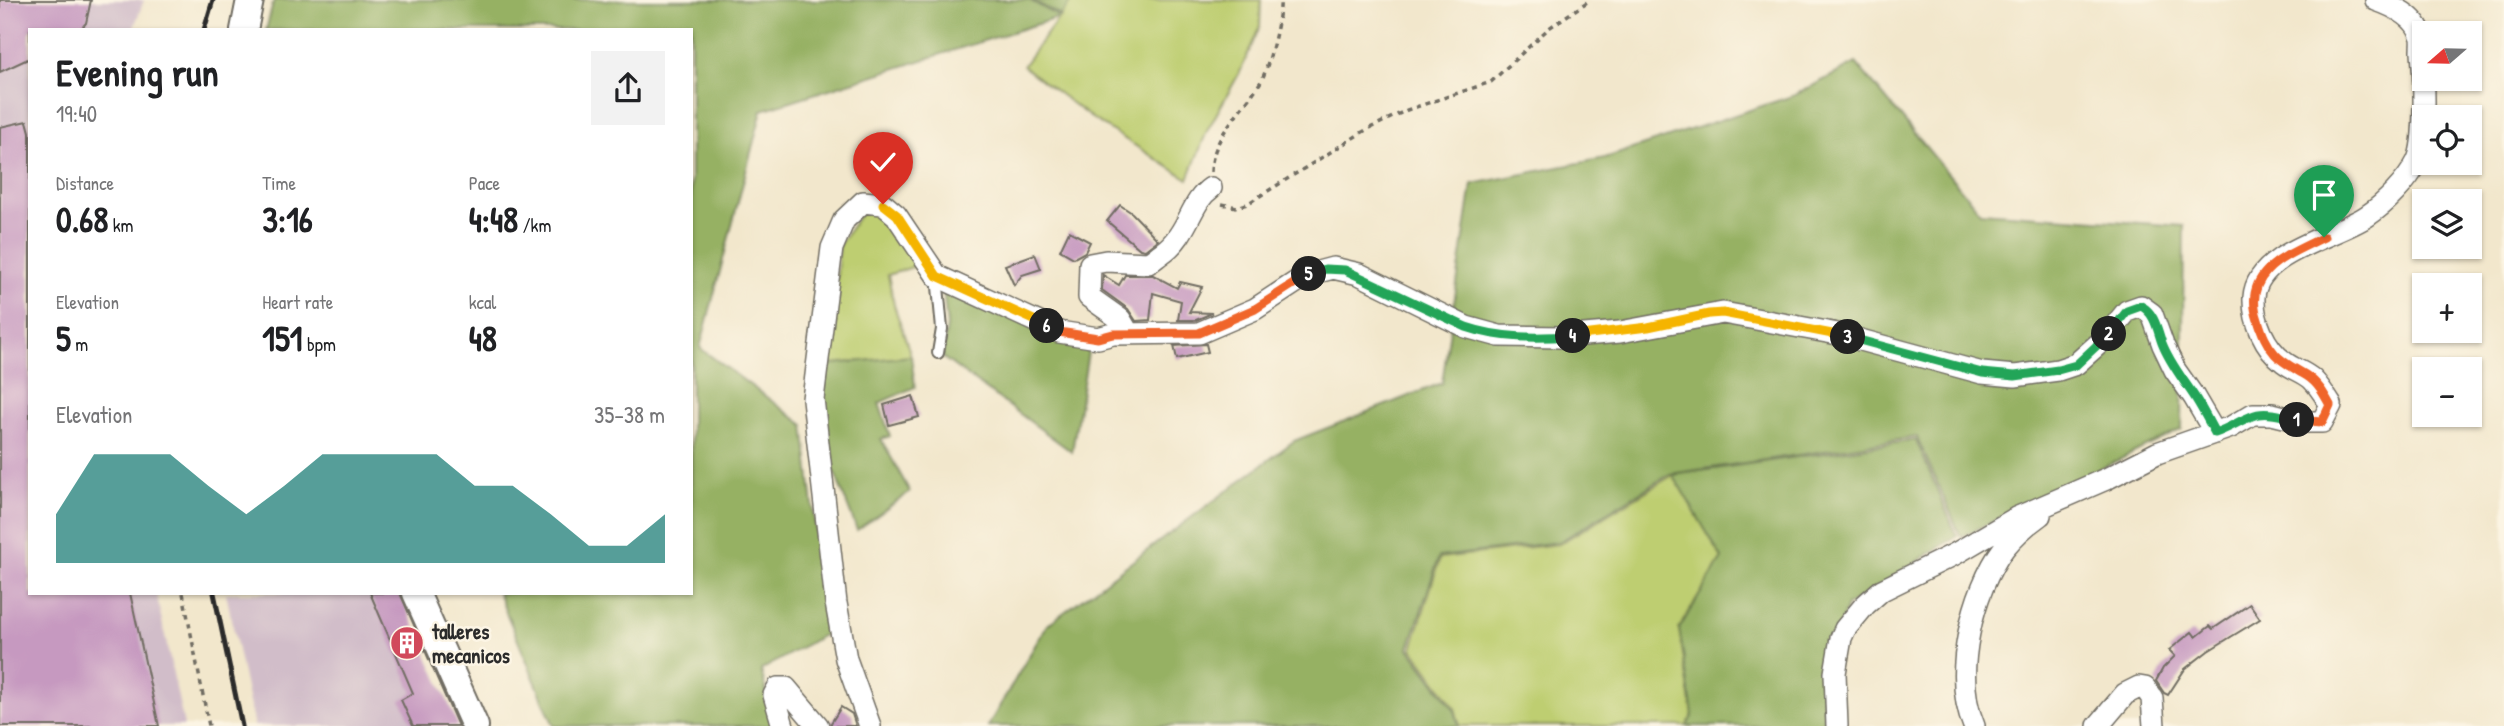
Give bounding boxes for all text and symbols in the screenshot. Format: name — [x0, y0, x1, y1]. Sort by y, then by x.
north arrow — [2412, 21, 2482, 91]
map controls — [2412, 21, 2482, 427]
text: Evening run — [56, 46, 219, 98]
button: share — [591, 51, 665, 125]
text: 19:40 — [56, 98, 97, 129]
button: locate — [2412, 105, 2482, 175]
pin — [853, 132, 913, 204]
icon: check — [864, 143, 902, 181]
pin — [2294, 165, 2354, 237]
text: Distance — [56, 170, 114, 196]
text: Time — [262, 170, 296, 196]
text: Pace — [469, 170, 500, 196]
icon: arrive — [2305, 176, 2343, 214]
button: layers — [2412, 189, 2482, 259]
text: 0.68 — [56, 196, 108, 243]
text: 3:16 — [262, 196, 313, 243]
text: 4:48 — [469, 196, 518, 243]
text: km — [108, 212, 133, 238]
text: /km — [518, 212, 551, 238]
pin: 5 — [1292, 256, 1326, 292]
text: 5 — [1304, 260, 1313, 286]
button: + — [2412, 273, 2482, 343]
text: Elevation — [56, 289, 119, 315]
text: Heart rate — [262, 289, 333, 315]
text: kcal — [469, 289, 496, 315]
pin: 6 — [1030, 308, 1064, 344]
text: 6 — [1043, 312, 1050, 338]
text: 5 — [56, 315, 71, 362]
text: 151 — [262, 315, 303, 362]
text: 48 — [469, 315, 497, 362]
pin: 2 — [2092, 316, 2126, 352]
pin: 4 — [1556, 318, 1590, 354]
pin: 3 — [1830, 320, 1866, 354]
text: 2 — [2104, 320, 2113, 346]
text: 4 — [1569, 322, 1576, 348]
text: 3 — [1843, 323, 1852, 349]
text: m — [71, 331, 88, 357]
text: bpm — [303, 331, 336, 357]
button: − — [2412, 357, 2482, 427]
text: Elevation — [56, 399, 132, 430]
text: 35–38 m — [594, 399, 665, 430]
pin: 1 — [2280, 402, 2314, 438]
text: 1 — [2293, 406, 2300, 432]
place label: talleres mecanicos — [431, 617, 510, 670]
building icon: talleres mecanicos — [388, 624, 426, 662]

